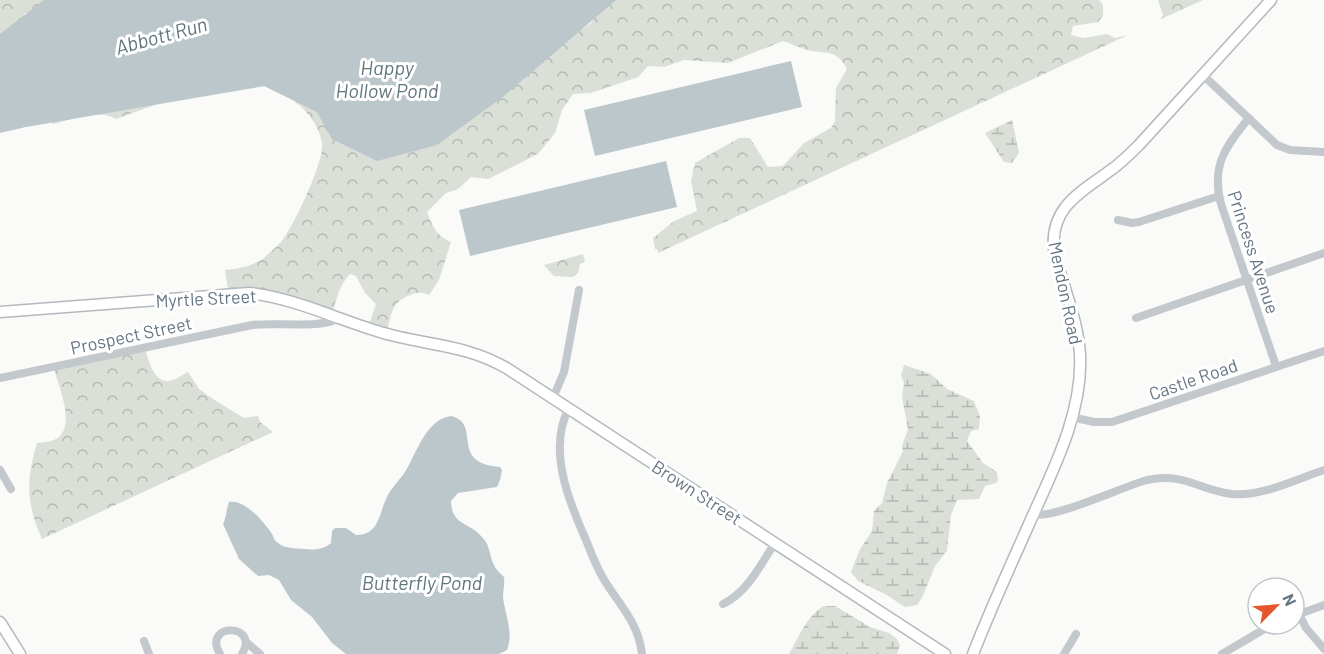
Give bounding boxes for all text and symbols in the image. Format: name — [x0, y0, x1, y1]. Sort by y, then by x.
water label: Abbott Run — [113, 11, 209, 59]
water label: Happy Hollow Pond — [336, 55, 439, 102]
street label: Princess Avenue — [1224, 188, 1284, 316]
street label: Mendon Road — [1044, 239, 1088, 347]
street label: Myrtle Street — [155, 284, 257, 312]
street label: Prospect Street — [68, 311, 194, 359]
street label: Castle Road — [1146, 354, 1240, 404]
street label: Brown Street — [648, 455, 746, 529]
water label: Butterfly Pond — [362, 570, 483, 594]
north arrow — [1246, 576, 1306, 636]
text: N — [1279, 591, 1301, 608]

